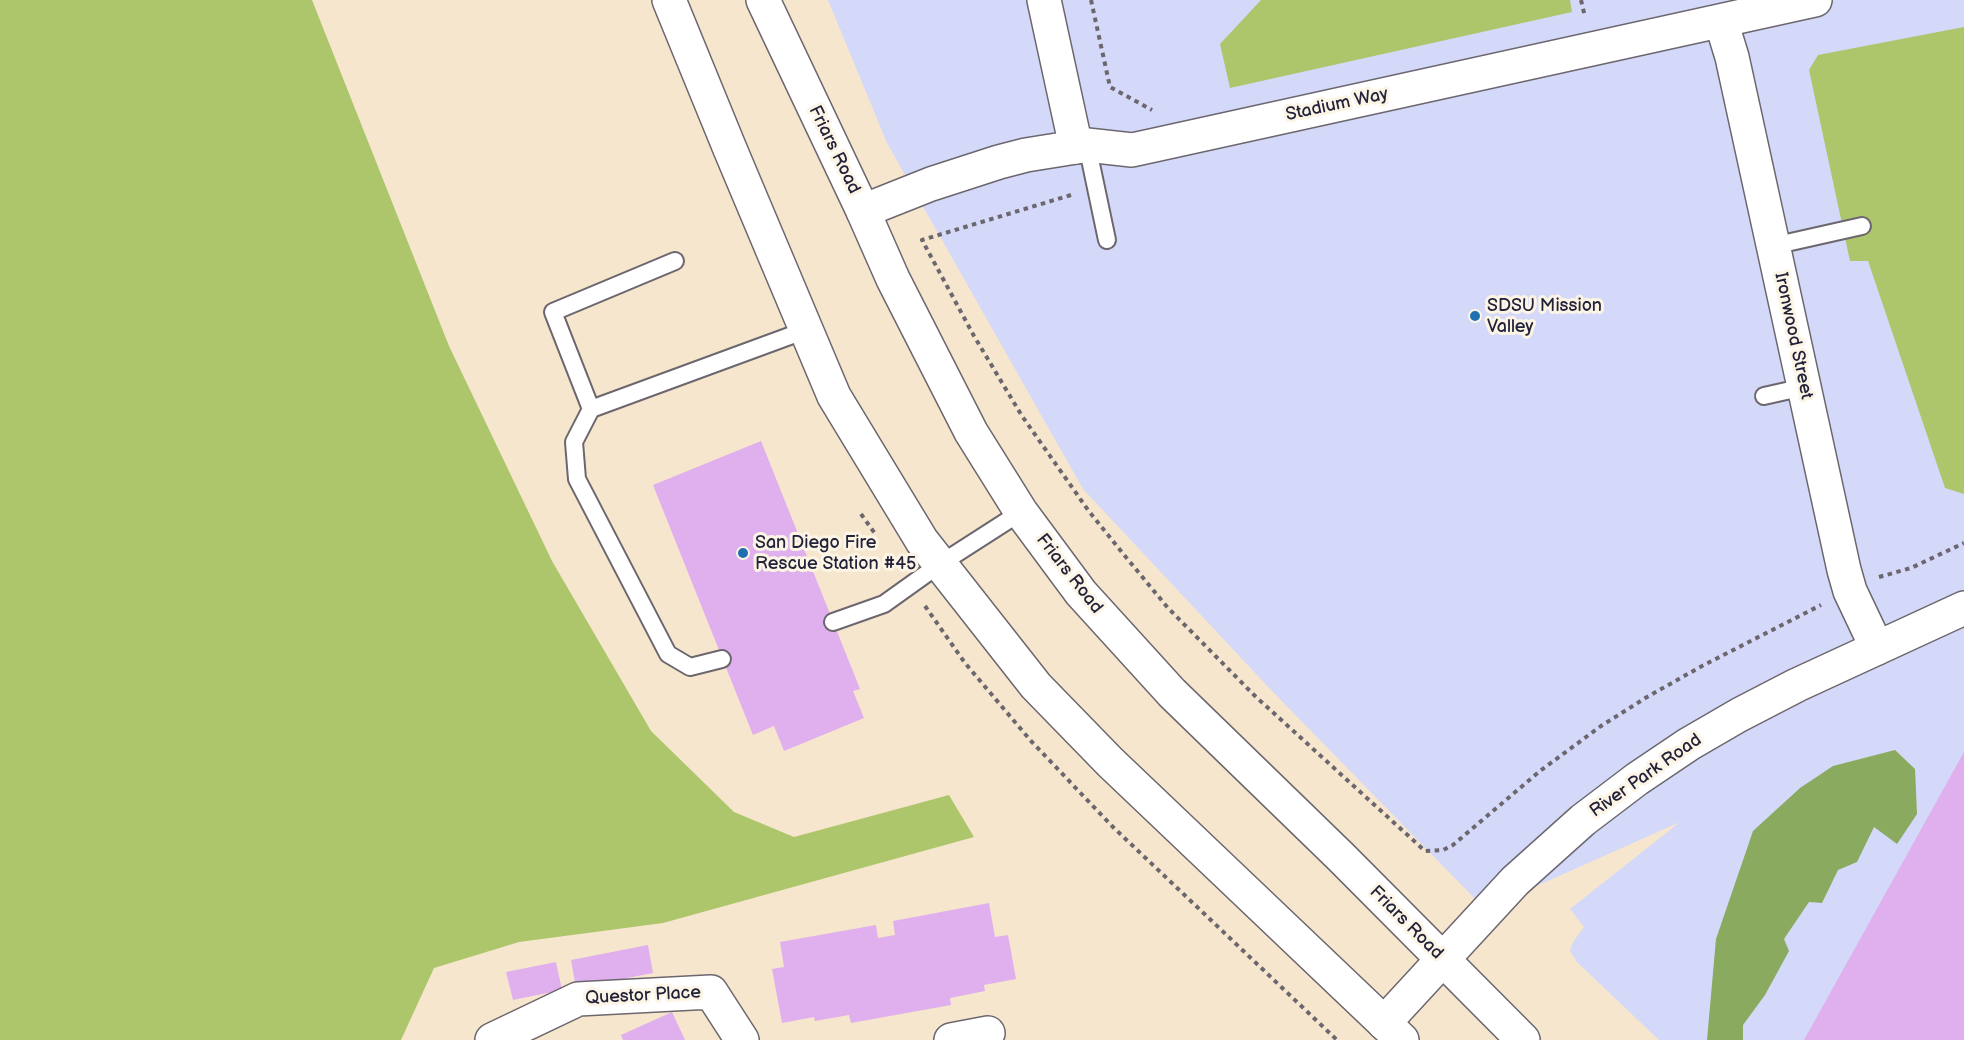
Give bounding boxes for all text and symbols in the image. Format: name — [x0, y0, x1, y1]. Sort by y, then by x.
street label: Stadium Way — [1284, 84, 1390, 126]
street label: Friars Road — [803, 102, 865, 198]
street label: Ironwood Street — [1769, 271, 1817, 401]
place label: SDSU Mission Valley — [1487, 295, 1602, 338]
marker: SDSU Mission Valley — [1468, 309, 1482, 323]
street label: Friars Road — [1031, 530, 1107, 618]
place label: San Diego Fire Rescue Station #45 — [755, 532, 916, 574]
marker: San Diego Fire Rescue Station #45 — [736, 546, 750, 560]
street label: River Park Road — [1586, 729, 1706, 823]
street label: Friars Road — [1365, 882, 1447, 964]
street label: Questor Place — [585, 982, 701, 1010]

